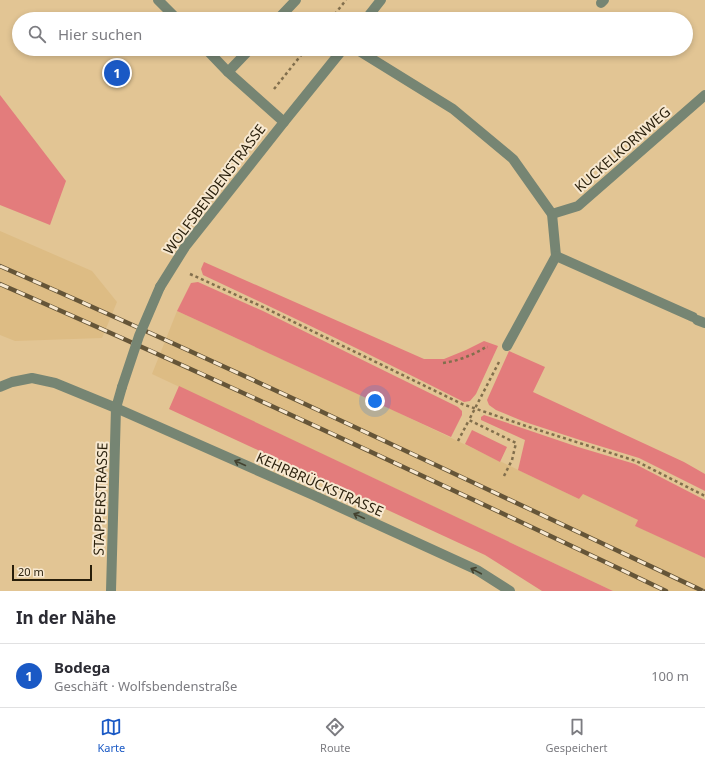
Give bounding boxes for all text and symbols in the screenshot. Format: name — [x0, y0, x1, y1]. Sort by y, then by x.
search box — [12, 12, 693, 56]
icon: search — [26, 23, 48, 45]
text: Hier suchen — [58, 24, 142, 44]
pin: 1 — [104, 58, 130, 88]
street label: KUCKELKORNWEG — [570, 102, 674, 196]
street label: WOLFSBENDENSTRASSE — [159, 120, 269, 258]
your location — [365, 391, 385, 411]
street label: STAPPERSTRASSE — [89, 442, 111, 556]
street label: KEHRBRÜCKSTRASSE — [253, 447, 387, 521]
one-way arrow — [234, 458, 246, 466]
one-way arrow — [353, 512, 365, 519]
scale bar — [12, 563, 92, 582]
text: 20 m — [18, 564, 44, 579]
one-way arrow — [471, 566, 483, 574]
text: In der Nähe — [16, 606, 116, 629]
text: Bodega — [54, 657, 110, 677]
text: 1 — [25, 667, 33, 685]
text: 100 m — [651, 667, 689, 685]
text: Geschäft · Wolfsbendenstraße — [54, 677, 237, 695]
tab: Karte — [97, 716, 125, 755]
tab: Route — [320, 716, 351, 755]
tab: Gespeichert — [545, 716, 608, 755]

